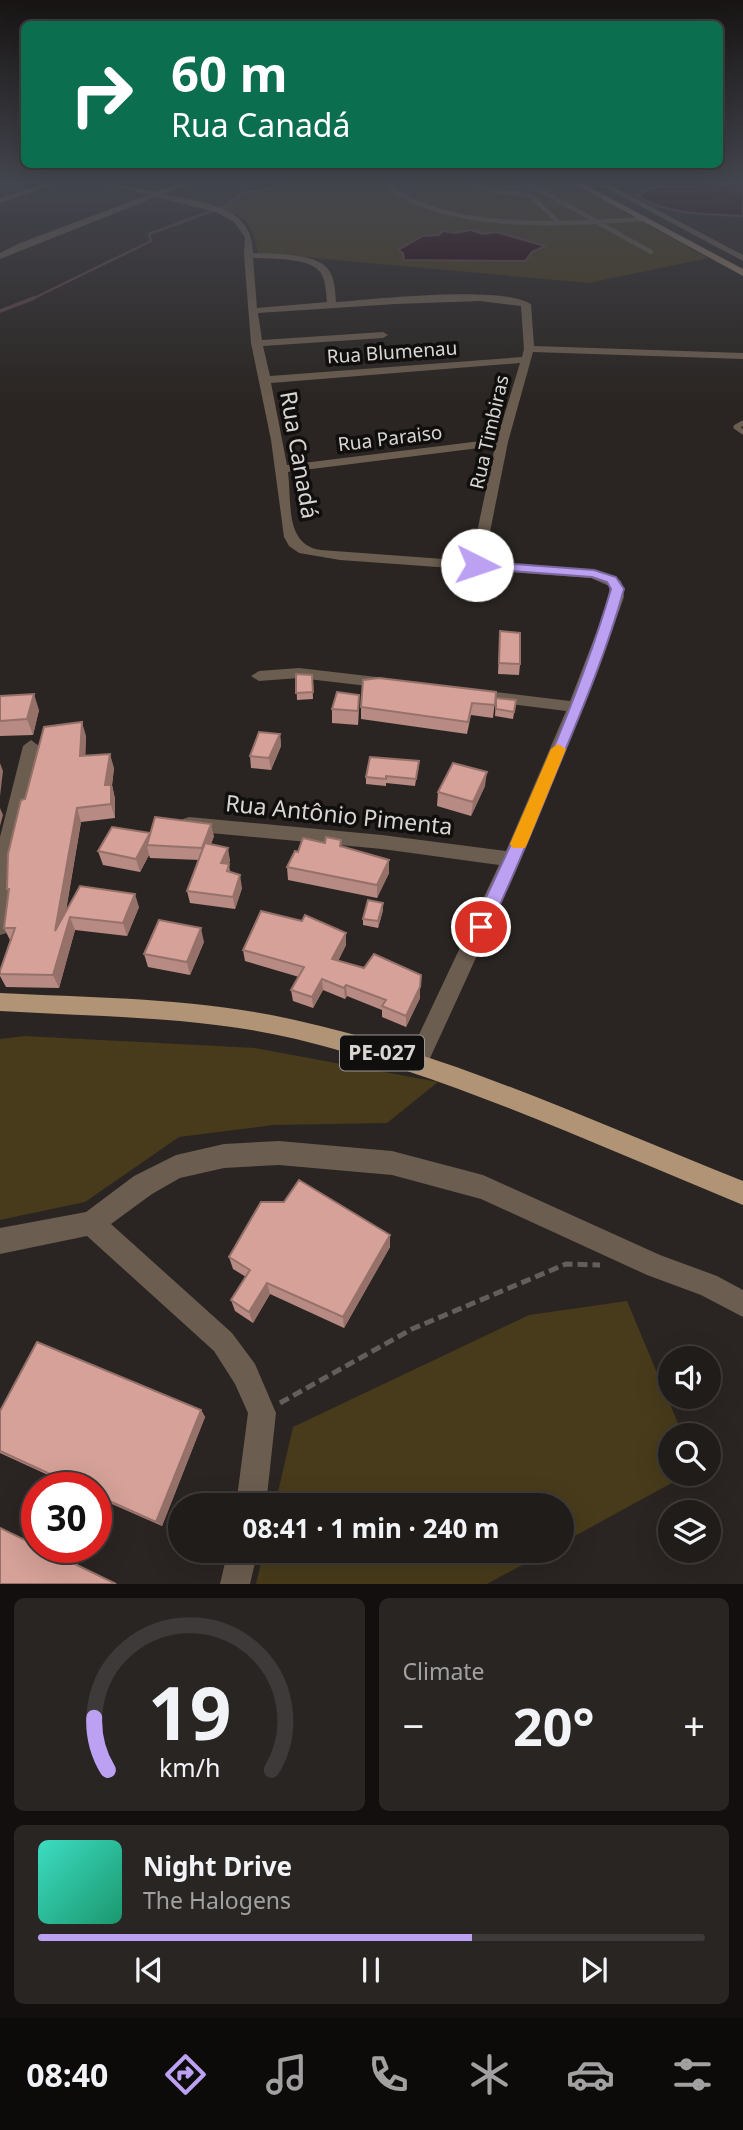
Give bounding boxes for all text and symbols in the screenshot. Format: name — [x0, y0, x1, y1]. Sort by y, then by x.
text: 60 m — [171, 40, 288, 106]
icon: right — [56, 49, 147, 140]
text: Rua Canadá — [171, 103, 351, 146]
street label: Rua Blumenau — [326, 334, 458, 370]
street label: Rua Timbiras — [463, 372, 515, 492]
street label: Rua Canadá — [273, 389, 327, 521]
street label: Rua Paraiso — [336, 419, 444, 457]
position arrow — [440, 528, 514, 602]
street label: Rua Antônio Pimenta — [224, 786, 454, 842]
pin — [451, 897, 511, 957]
icon: arrive — [462, 908, 500, 946]
road number: PE-027 — [340, 1036, 424, 1070]
map controls — [658, 1346, 721, 1563]
button: sound — [658, 1346, 721, 1409]
button: search — [658, 1423, 721, 1486]
speed limit sign: 30 — [21, 1472, 112, 1563]
button: layers — [658, 1500, 721, 1563]
text: 08:41 · 1 min · 240 m — [243, 1510, 499, 1546]
text: Climate — [403, 1655, 485, 1687]
text: 19 — [148, 1663, 231, 1762]
text: 20° — [513, 1690, 595, 1761]
text: − — [403, 1699, 424, 1751]
text: + — [683, 1699, 705, 1751]
text: km/h — [158, 1750, 220, 1784]
text: Night Drive — [143, 1848, 292, 1884]
text: The Halogens — [143, 1884, 291, 1916]
icon: previous — [130, 1951, 168, 1989]
icon: pause — [352, 1951, 390, 1989]
icon: next — [575, 1951, 613, 1989]
icon: directions — [161, 2050, 210, 2099]
icon: music — [262, 2050, 311, 2099]
icon: phone — [364, 2050, 413, 2099]
icon: climate — [465, 2050, 514, 2099]
icon: car — [566, 2050, 615, 2099]
icon: filters — [668, 2050, 717, 2099]
text: 08:40 — [26, 2053, 108, 2096]

